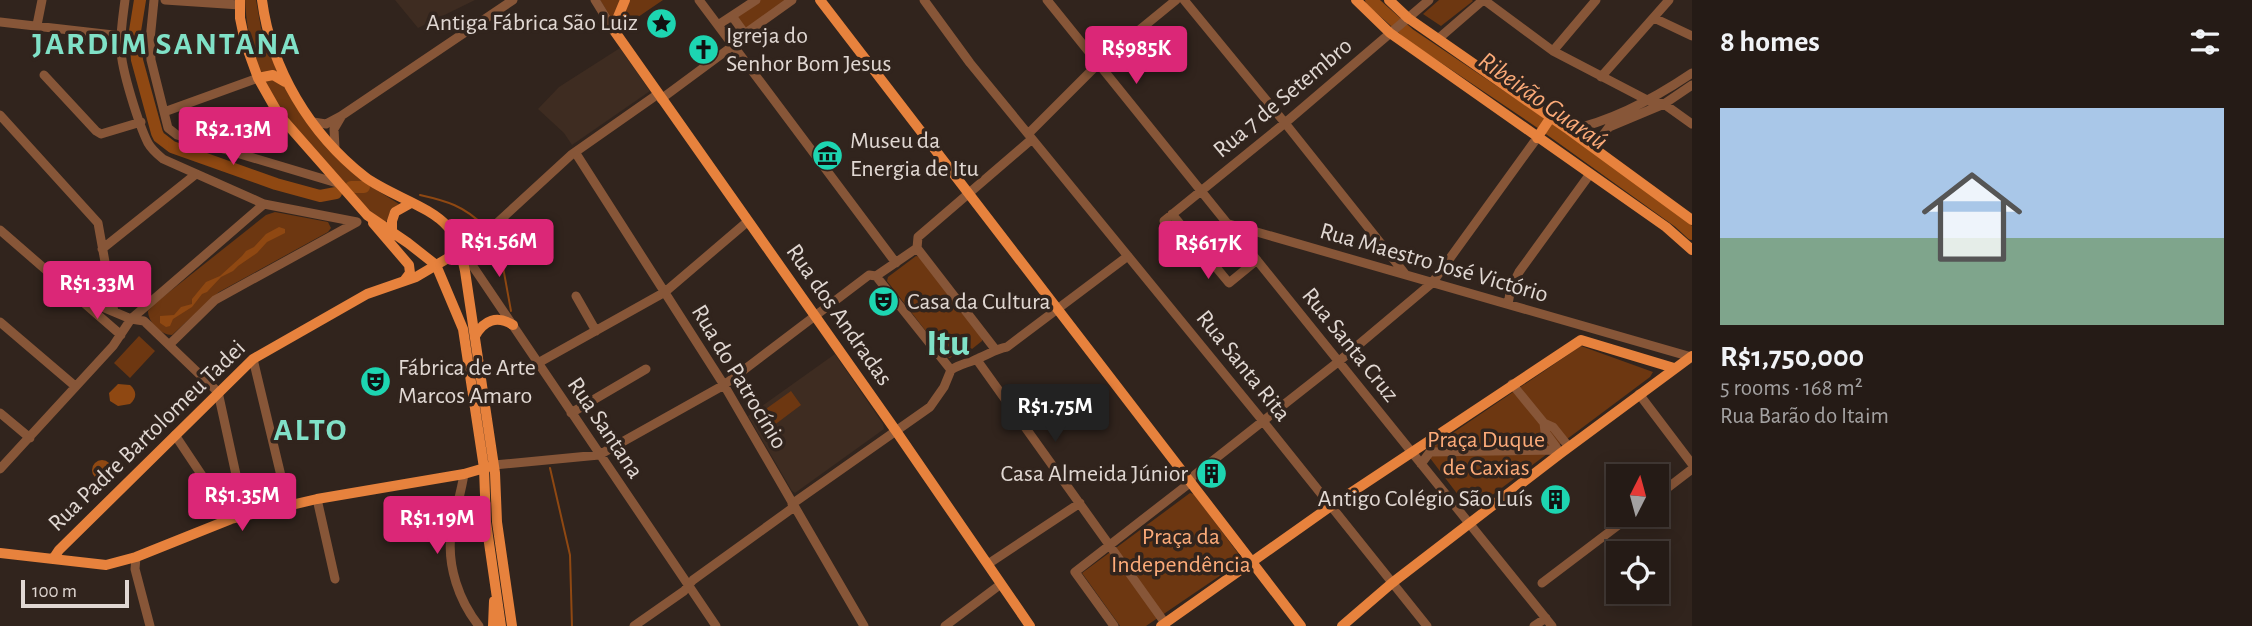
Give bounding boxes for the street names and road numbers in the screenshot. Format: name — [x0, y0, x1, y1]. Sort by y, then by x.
street label: Rua 7 de Setembro — [1209, 33, 1357, 163]
street label: Rua Maestro José Victório — [1317, 219, 1551, 307]
street label: Rua dos Andradas — [781, 240, 897, 390]
street label: Rua Santa Cruz — [1297, 284, 1403, 407]
street label: Rua do Patrocínio — [687, 301, 791, 453]
street label: Rua Santa Rita — [1191, 306, 1295, 426]
street label: Rua Padre Bartolomeu Tadei — [44, 336, 250, 536]
street label: Rua Santana — [563, 373, 647, 483]

